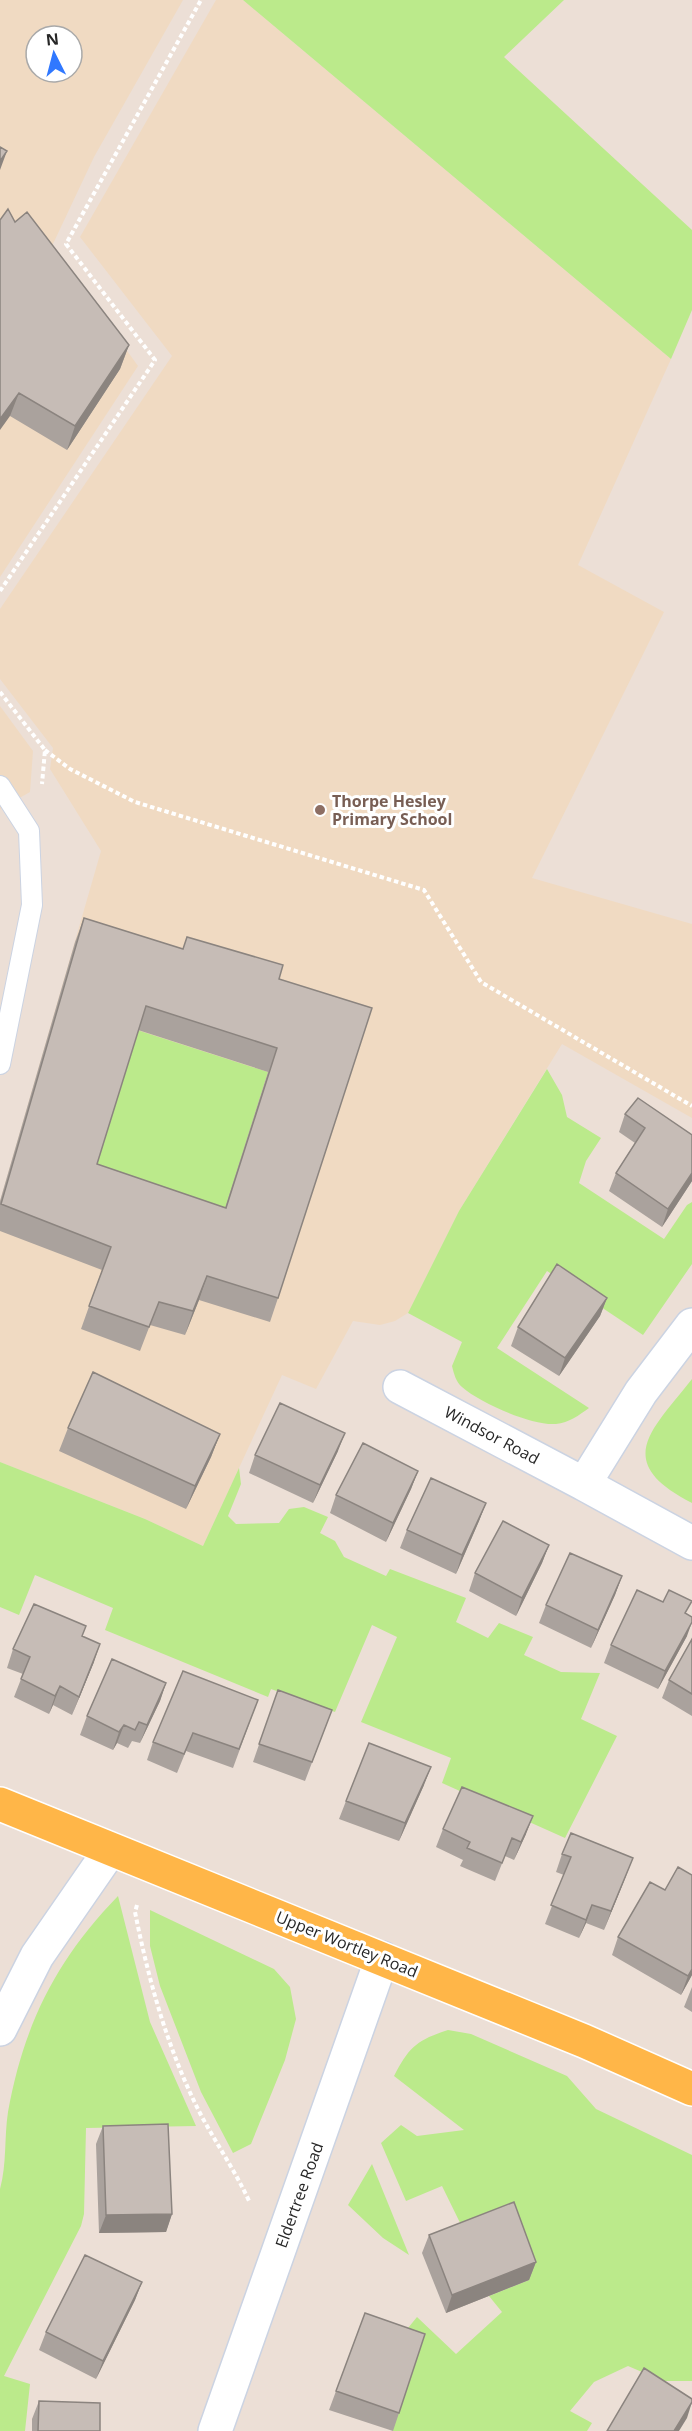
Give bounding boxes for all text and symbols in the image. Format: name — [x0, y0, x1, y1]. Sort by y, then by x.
north arrow — [24, 24, 84, 84]
text: N — [45, 27, 60, 51]
place label: Thorpe Hesley Primary School — [332, 790, 452, 830]
marker: Thorpe Hesley Primary School — [313, 803, 327, 817]
street label: Windsor Road — [441, 1401, 543, 1469]
street label: Upper Wortley Road — [273, 1906, 421, 1982]
street label: Eldertree Road — [270, 2139, 328, 2251]

